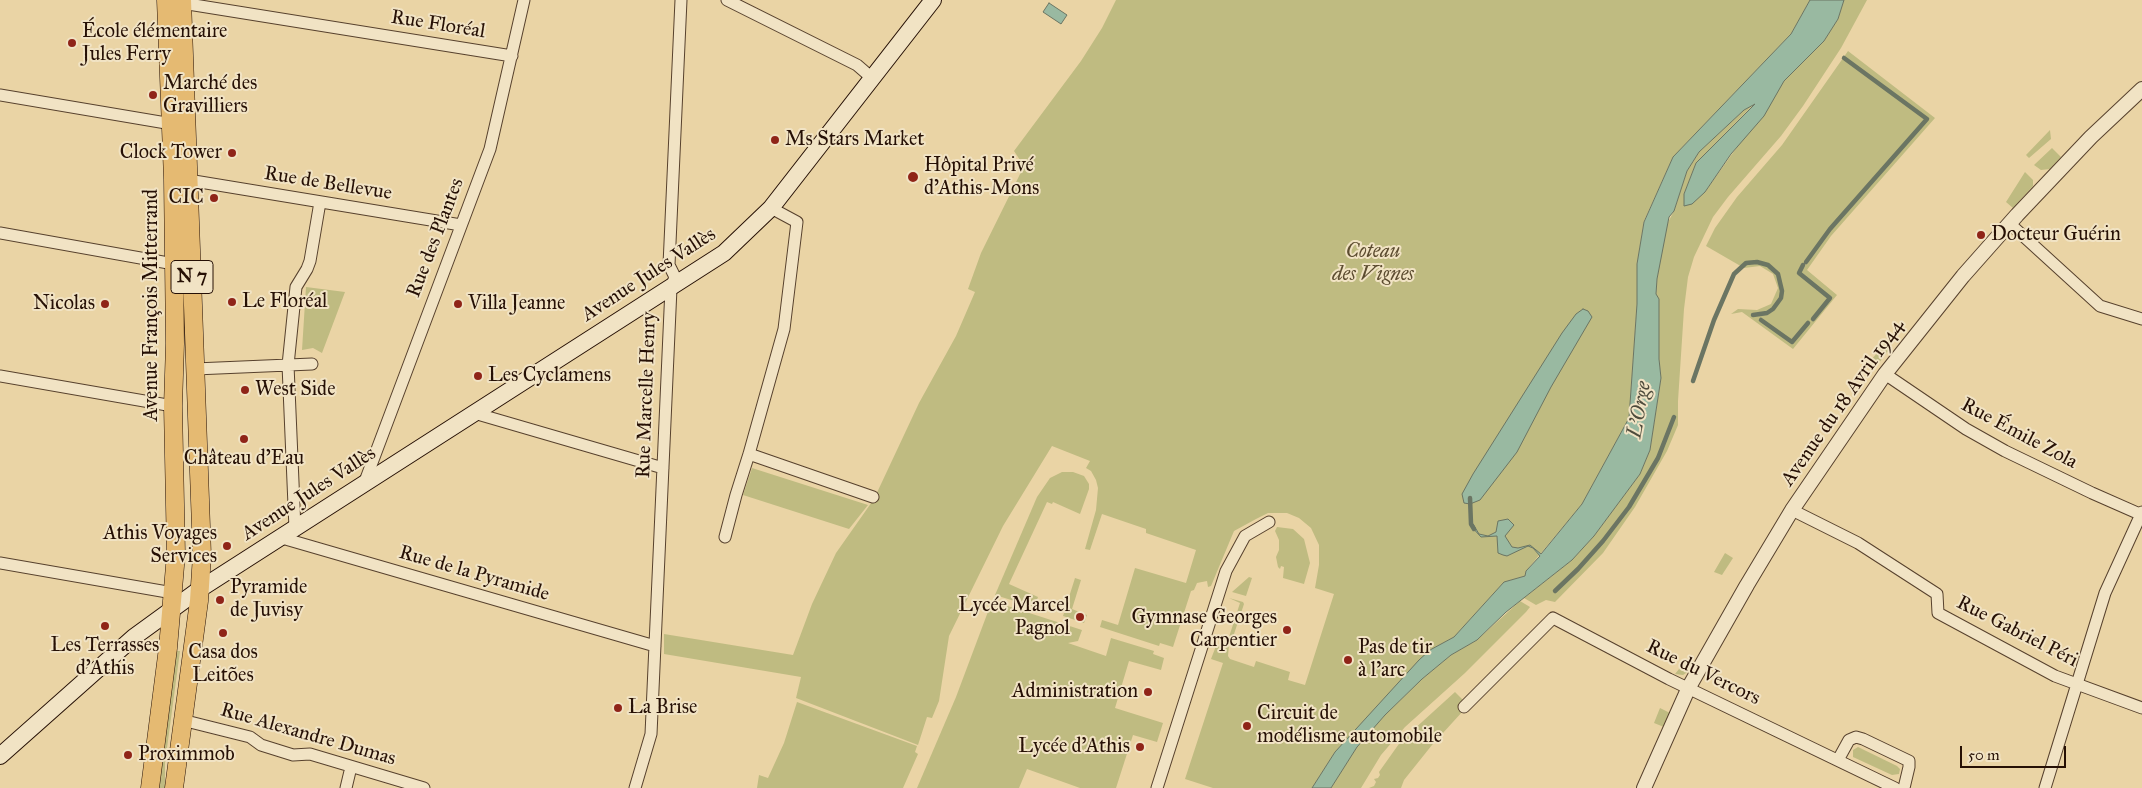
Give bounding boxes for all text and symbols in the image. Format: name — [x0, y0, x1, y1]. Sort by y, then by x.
street label: Rue Floréal — [389, 6, 487, 44]
place label: École élémentaire Jules Ferry — [82, 20, 227, 67]
marker: École élémentaire Jules Ferry — [66, 37, 78, 49]
place label: Marché des Gravilliers — [163, 72, 257, 119]
marker: Marché des Gravilliers — [147, 89, 159, 101]
place label: Ms Stars Market — [785, 128, 924, 152]
marker: Ms Stars Market — [769, 134, 781, 146]
place label: Clock Tower — [120, 141, 222, 165]
marker: Clock Tower — [226, 147, 238, 159]
place label: Hôpital Privé d'Athis-Mons — [924, 154, 1039, 201]
street label: Rue de Bellevue — [262, 162, 394, 206]
marker: Hôpital Privé d'Athis-Mons — [906, 170, 920, 184]
street label: Rue des Plantes — [402, 175, 470, 301]
place label: CIC — [168, 186, 204, 210]
street label: Avenue François Mitterrand — [140, 189, 164, 421]
marker: CIC — [208, 192, 220, 204]
street label: Avenue Jules Vallès — [577, 223, 721, 327]
place label: Docteur Guérin — [1991, 223, 2121, 247]
marker: Docteur Guérin — [1975, 229, 1987, 241]
park label: Coteau des Vignes — [1332, 240, 1414, 287]
road number: N 7 — [171, 260, 213, 294]
place label: Le Floréal — [242, 290, 328, 314]
place label: Nicolas — [33, 292, 95, 316]
place label: Villa Jeanne — [468, 292, 565, 316]
marker: Le Floréal — [226, 296, 238, 308]
marker: Nicolas — [99, 298, 111, 310]
marker: Villa Jeanne — [452, 298, 464, 310]
street label: Rue Marcelle Henry — [632, 311, 662, 479]
street label: Avenue du 18 Avril 1944 — [1776, 315, 1910, 491]
place label: Les Cyclamens — [488, 364, 611, 388]
marker: Les Cyclamens — [472, 370, 484, 382]
place label: West Side — [255, 378, 335, 402]
water label: L'Orge — [1623, 380, 1657, 440]
marker: West Side — [239, 384, 251, 396]
street label: Rue Émile Zola — [1957, 393, 2081, 475]
marker: Château d'Eau — [238, 433, 250, 445]
street label: Avenue Jules Vallès — [237, 442, 381, 546]
place label: Château d'Eau — [184, 447, 304, 471]
place label: Athis Voyages Services — [103, 522, 217, 569]
marker: Athis Voyages Services — [221, 540, 233, 552]
street label: Rue de la Pyramide — [396, 541, 552, 607]
place label: Pyramide de Juvisy — [230, 576, 307, 623]
street label: Rue Gabriel Péri — [1952, 591, 2082, 673]
marker: Pyramide de Juvisy — [214, 594, 226, 606]
place label: Lycée Marcel Pagnol — [958, 594, 1070, 641]
place label: Gymnase Georges Carpentier — [1131, 606, 1277, 653]
marker: Lycée Marcel Pagnol — [1074, 611, 1086, 623]
marker: Les Terrasses d'Athis — [99, 620, 111, 632]
marker: Gymnase Georges Carpentier — [1281, 624, 1293, 636]
marker: Casa dos Leitões — [217, 627, 229, 639]
place label: Les Terrasses d'Athis — [51, 634, 159, 681]
street label: Rue du Vercors — [1642, 635, 1764, 711]
place label: Pas de tir à l'arc — [1358, 636, 1432, 683]
place label: Casa dos Leitões — [188, 641, 258, 688]
marker: Pas de tir à l'arc — [1342, 654, 1354, 666]
place label: Administration — [1012, 680, 1138, 704]
marker: Administration — [1142, 686, 1154, 698]
place label: La Brise — [628, 696, 697, 720]
street label: Rue Alexandre Dumas — [217, 698, 399, 772]
marker: La Brise — [612, 702, 624, 714]
place label: Circuit de modélisme automobile — [1257, 702, 1442, 749]
marker: Circuit de modélisme automobile — [1241, 720, 1253, 732]
place label: Lycée d'Athis — [1018, 735, 1130, 759]
scale bar — [1962, 736, 2068, 768]
marker: Lycée d'Athis — [1134, 741, 1146, 753]
place label: Proximmob — [138, 743, 235, 767]
text: 50 m — [1968, 746, 2000, 764]
marker: Proximmob — [122, 749, 134, 761]

